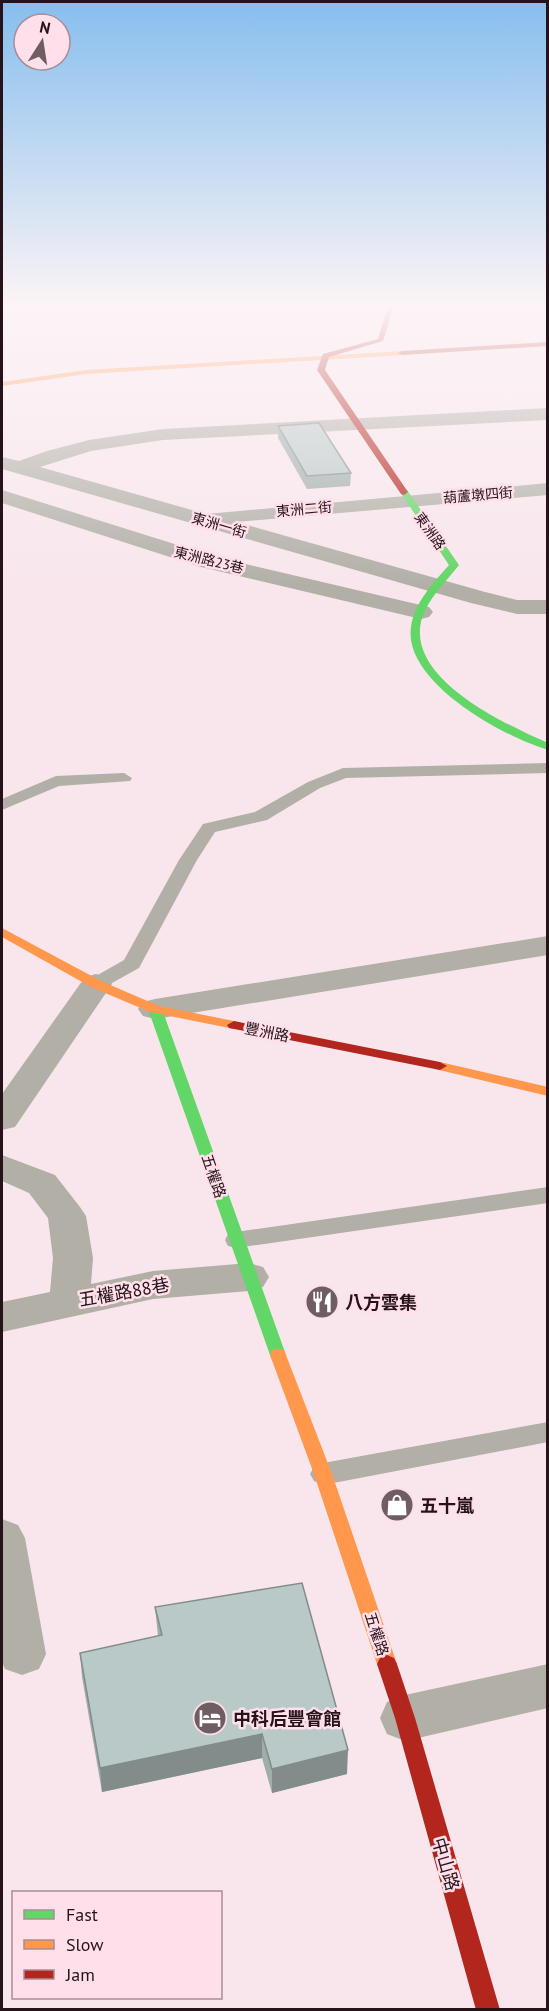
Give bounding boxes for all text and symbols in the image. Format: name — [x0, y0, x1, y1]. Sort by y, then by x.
north arrow — [12, 12, 72, 72]
text: N — [38, 16, 52, 38]
street label: 葫蘆墩四街 — [442, 483, 514, 507]
street label: 東洲二街 — [275, 498, 333, 520]
street label: 東洲一街 — [190, 509, 248, 541]
street label: 東洲路 — [411, 509, 449, 553]
street label: 東洲路23巷 — [172, 543, 246, 577]
street label: 豐洲路 — [243, 1018, 291, 1046]
street label: 五權路 — [198, 1152, 230, 1200]
street label: 五權路88巷 — [77, 1273, 171, 1311]
restaurant icon: 八方雲集 — [304, 1284, 340, 1320]
place label: 八方雲集 — [345, 1291, 417, 1314]
shop icon: 五十嵐 — [379, 1487, 415, 1523]
place label: 五十嵐 — [420, 1494, 474, 1517]
street label: 五權路 — [361, 1610, 393, 1658]
hotel icon: 中科后豐會館 — [192, 1700, 228, 1736]
place label: 中科后豐會館 — [233, 1707, 341, 1730]
street label: 中山路 — [428, 1835, 464, 1893]
legend — [12, 1891, 222, 1999]
text: Fast — [66, 1903, 98, 1926]
text: Slow — [66, 1933, 104, 1956]
text: Jam — [65, 1963, 95, 1986]

